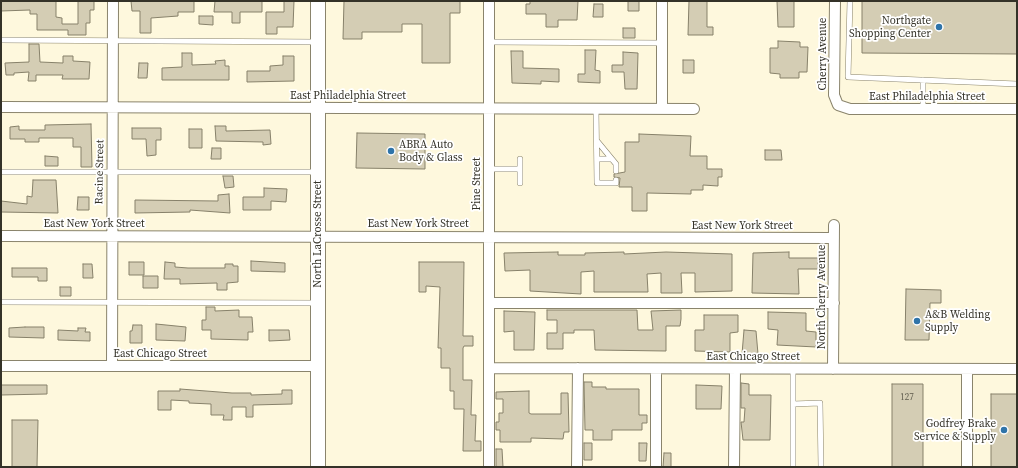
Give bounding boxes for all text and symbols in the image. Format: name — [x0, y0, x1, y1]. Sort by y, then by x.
place label: Northgate Shopping Center — [849, 14, 931, 40]
street label: Cherry Avenue — [816, 18, 830, 90]
marker: Northgate Shopping Center — [934, 22, 944, 32]
street label: East Philadelphia Street — [290, 89, 406, 103]
street label: East Philadelphia Street — [869, 90, 985, 104]
place label: ABRA Auto Body & Glass — [399, 138, 463, 164]
street label: Racine Street — [93, 140, 107, 204]
marker: ABRA Auto Body & Glass — [386, 146, 396, 156]
street label: Pine Street — [470, 157, 484, 211]
street label: North LaCrosse Street — [311, 180, 325, 288]
street label: East New York Street — [43, 217, 145, 231]
street label: East New York Street — [367, 217, 469, 231]
street label: East New York Street — [691, 219, 793, 233]
street label: North Cherry Avenue — [815, 245, 829, 349]
place label: A&B Welding Supply — [925, 308, 990, 334]
marker: A&B Welding Supply — [912, 316, 922, 326]
street label: East Chicago Street — [113, 347, 207, 361]
street label: East Chicago Street — [706, 350, 800, 364]
house number: 127 — [900, 393, 914, 403]
place label: Godfrey Brake Service & Supply — [914, 417, 996, 443]
marker: Godfrey Brake Service & Supply — [999, 425, 1009, 435]

